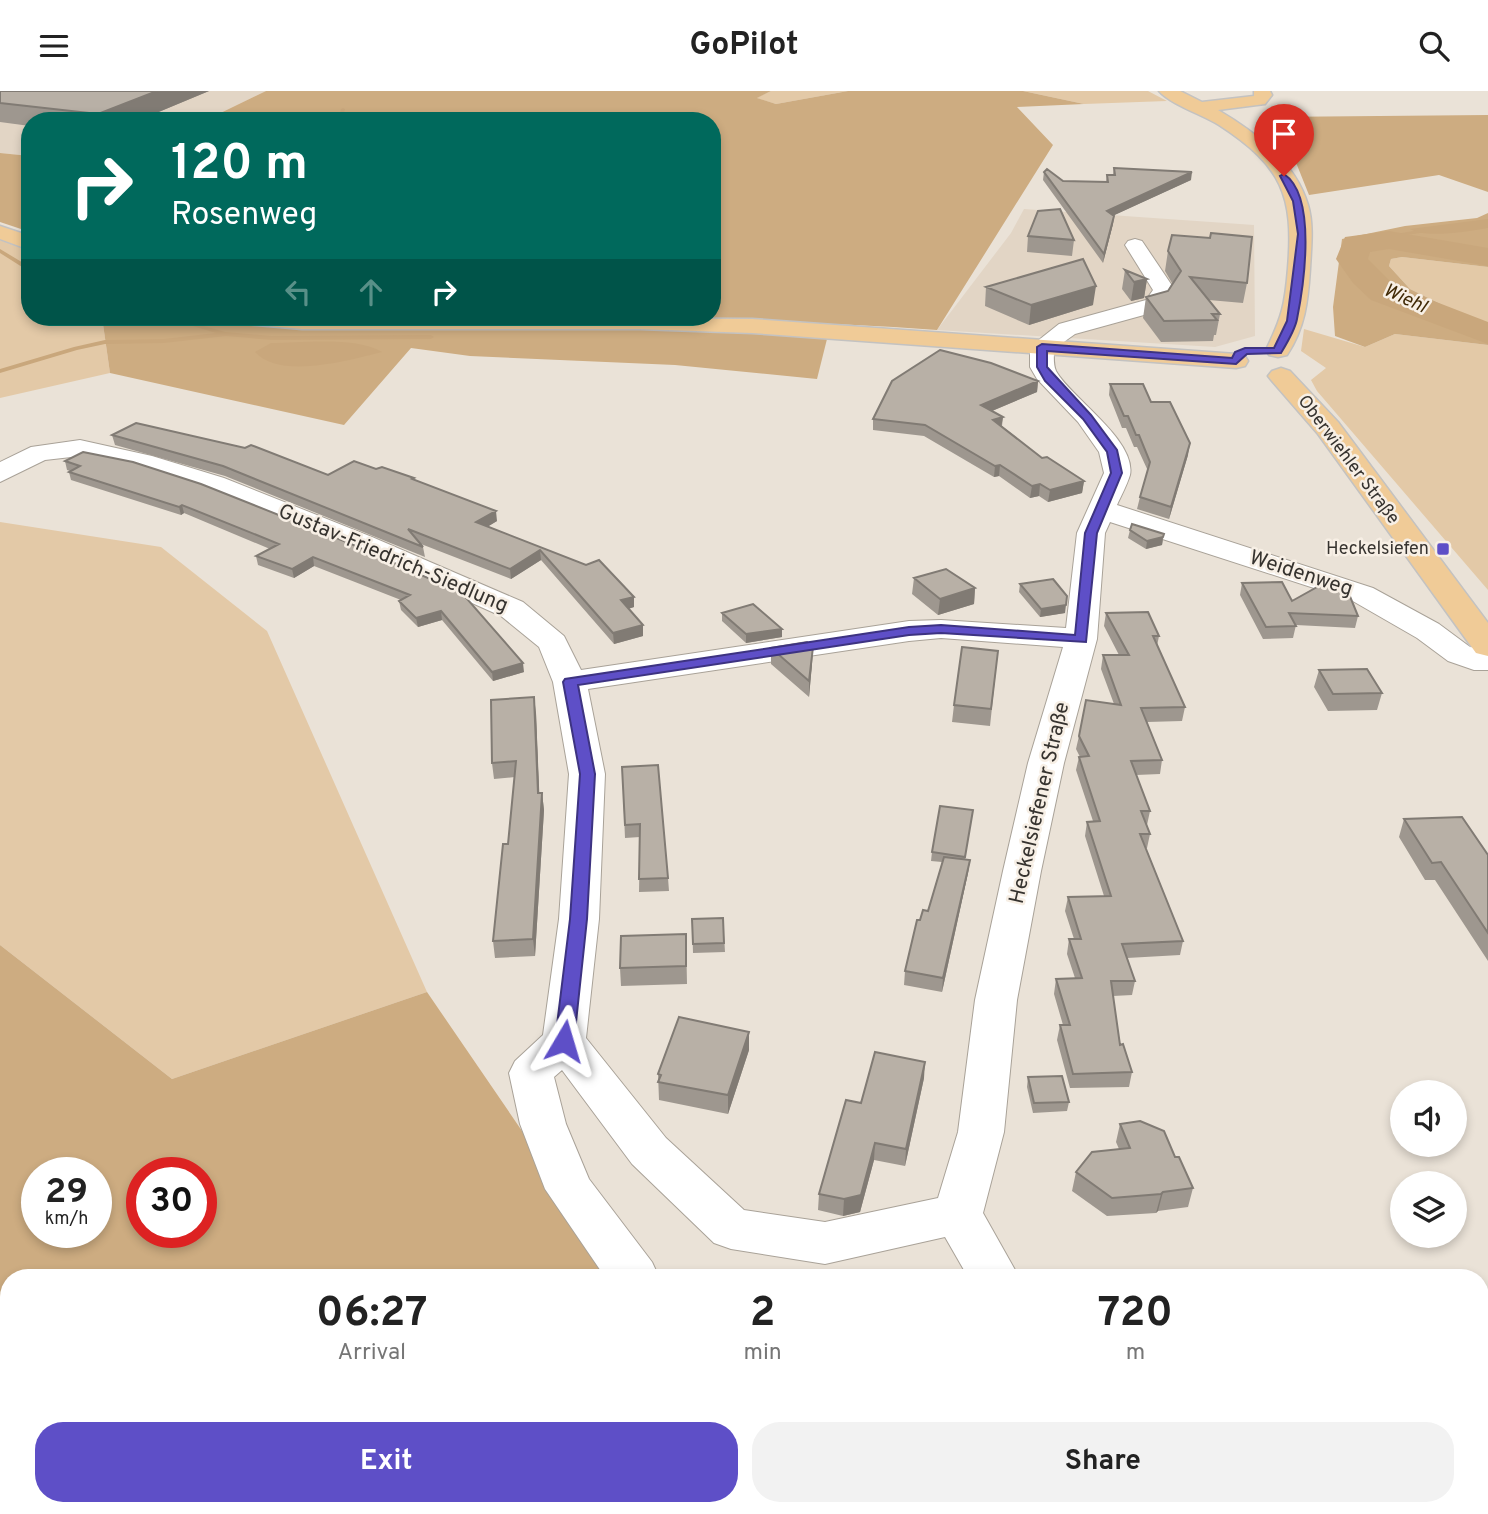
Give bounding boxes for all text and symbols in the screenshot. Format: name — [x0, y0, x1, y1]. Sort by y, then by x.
text: GoPilot — [689, 26, 799, 66]
icon: menu — [35, 27, 73, 65]
icon: search — [1415, 27, 1453, 65]
pin — [1254, 104, 1314, 176]
icon: arrive — [1265, 115, 1303, 153]
text: 120 m — [171, 135, 308, 197]
icon: right — [56, 140, 147, 231]
text: Rosenweg — [171, 196, 317, 236]
icon: left — [279, 273, 317, 311]
icon: ahead — [352, 273, 390, 311]
icon: right — [425, 273, 463, 311]
water label: Wiehl — [1380, 279, 1431, 320]
street label: Oberwiehler Straße — [1292, 391, 1404, 529]
street label: Gustav-Friedrich-Siedlung — [274, 498, 512, 620]
place label: Heckelsiefen — [1326, 538, 1429, 561]
marker: Heckelsiefen — [1435, 541, 1451, 557]
street label: Weidenweg — [1246, 545, 1356, 603]
street label: Heckelsiefener Straße — [1004, 700, 1076, 906]
position arrow — [527, 1004, 601, 1078]
map controls — [1390, 1080, 1467, 1248]
button: sound — [1390, 1080, 1467, 1157]
speed limit sign: 30 — [126, 1157, 217, 1248]
text: 29 — [45, 1171, 88, 1215]
button: layers — [1390, 1171, 1467, 1248]
text: km/h — [45, 1208, 88, 1231]
text: 06:27 — [316, 1288, 427, 1341]
text: 2 — [750, 1288, 775, 1341]
text: 720 — [1098, 1288, 1173, 1341]
text: Arrival — [337, 1339, 406, 1368]
text: min — [743, 1339, 782, 1368]
text: m — [1126, 1339, 1145, 1368]
button: Exit — [35, 1422, 738, 1502]
button: Share — [752, 1422, 1454, 1502]

